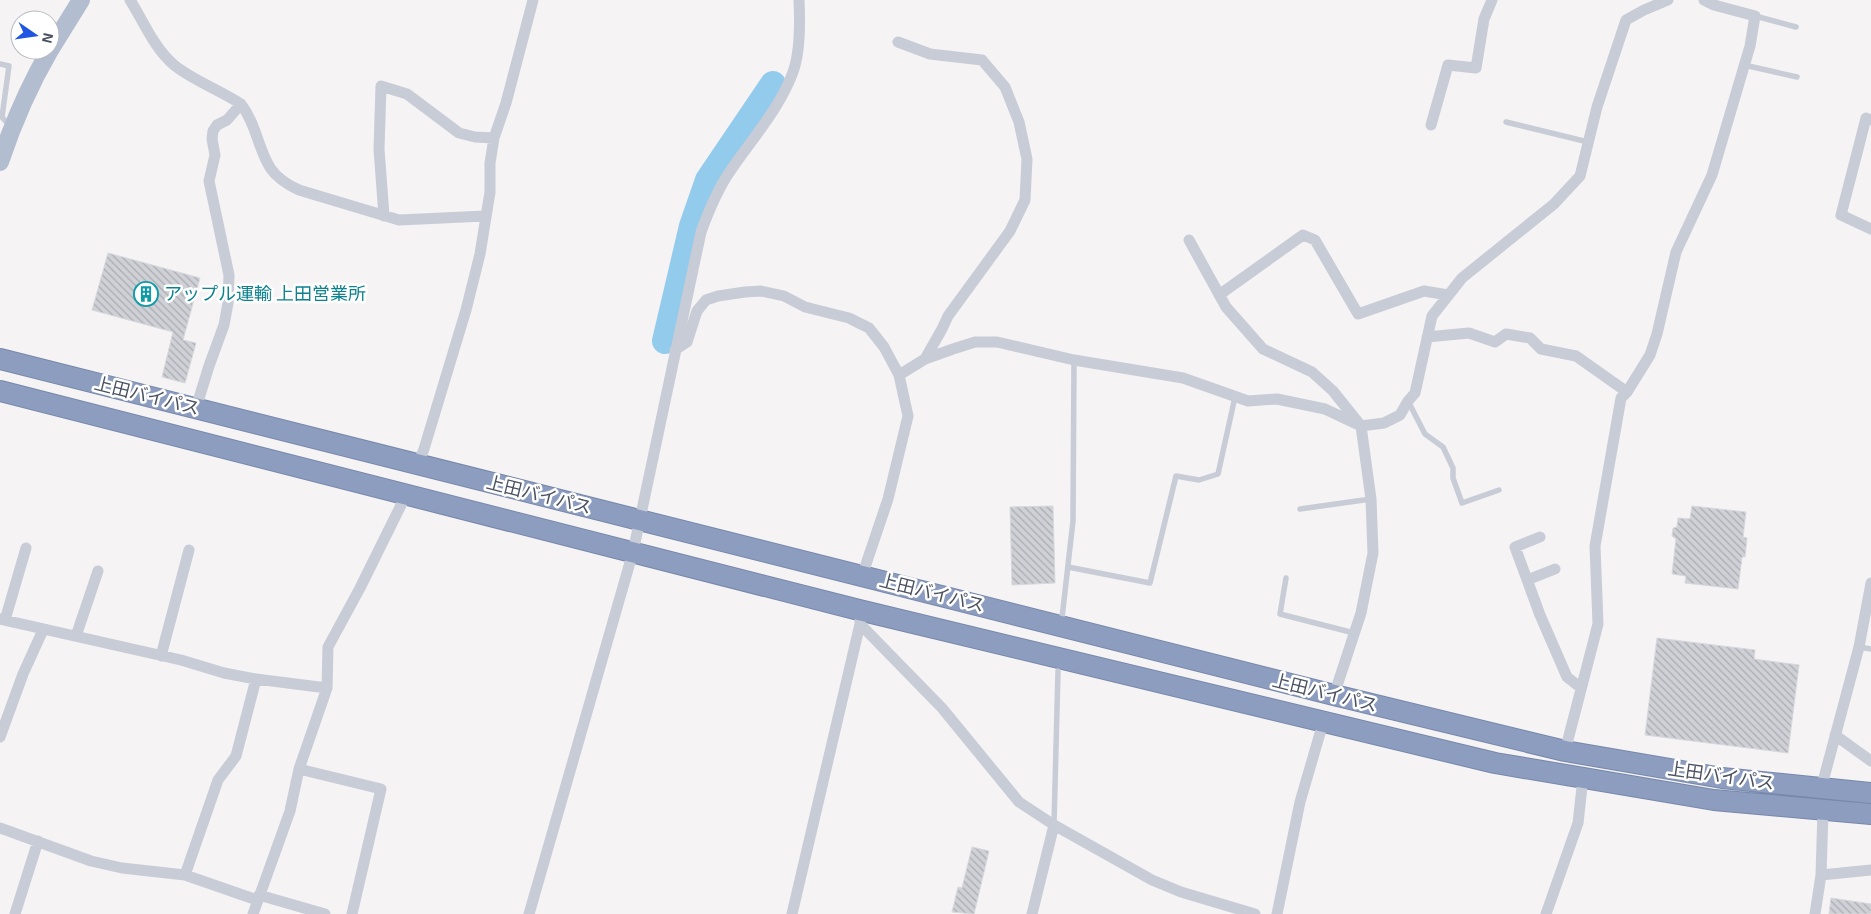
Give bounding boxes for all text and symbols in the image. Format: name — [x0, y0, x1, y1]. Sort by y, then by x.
north arrow — [10, 10, 60, 60]
text: N — [39, 31, 58, 45]
building icon: アップル運輸 上田営業所 — [133, 281, 159, 307]
place label: アップル運輸 上田営業所 — [164, 282, 366, 304]
street label: 上田バイパス — [92, 371, 202, 419]
street label: 上田バイパス — [484, 470, 594, 518]
street label: 上田バイパス — [877, 568, 987, 616]
street label: 上田バイパス — [1270, 668, 1380, 716]
street label: 上田バイパス — [1666, 757, 1776, 793]

